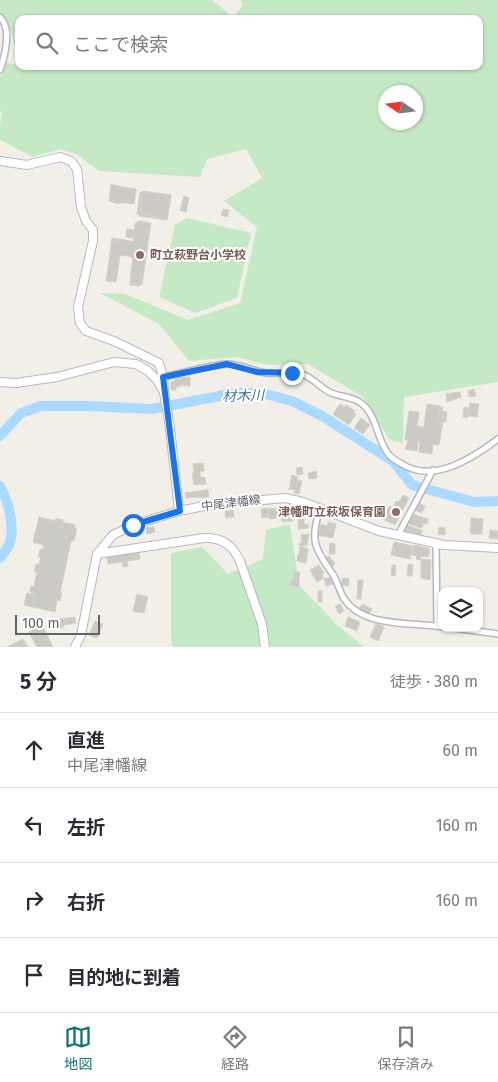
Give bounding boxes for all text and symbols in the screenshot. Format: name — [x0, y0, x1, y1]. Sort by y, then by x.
search box — [15, 15, 483, 70]
icon: search — [33, 29, 61, 57]
text: ここで検索 — [73, 33, 168, 56]
north arrow — [378, 85, 423, 130]
place label: 町立萩野台小学校 — [150, 248, 246, 262]
marker: 町立萩野台小学校 — [134, 249, 146, 261]
route end — [281, 362, 304, 385]
water label: 材木川 — [222, 387, 266, 405]
street label: 中尾津幡線 — [200, 492, 262, 514]
place label: 津幡町立萩坂保育園 — [278, 505, 386, 519]
marker: 津幡町立萩坂保育園 — [390, 506, 402, 518]
route start — [122, 514, 145, 537]
map controls — [438, 587, 483, 632]
button: layers — [438, 587, 483, 632]
scale bar — [15, 612, 100, 635]
text: 100 m — [22, 615, 59, 632]
text: 5 分 — [20, 669, 57, 695]
text: 徒歩 · 380 m — [390, 672, 478, 691]
text: 直進 — [67, 729, 105, 752]
icon: ahead — [20, 736, 48, 764]
text: 60 m — [443, 741, 478, 760]
text: 中尾津幡線 — [67, 756, 147, 775]
icon: left — [20, 811, 48, 839]
text: 左折 — [67, 816, 105, 839]
text: 160 m — [436, 816, 478, 835]
icon: right — [20, 886, 48, 914]
text: 右折 — [67, 891, 105, 914]
text: 160 m — [436, 891, 478, 910]
icon: arrive — [20, 961, 48, 989]
text: 目的地に到着 — [67, 966, 181, 989]
tab: 地図 — [64, 1023, 92, 1073]
tab: 経路 — [221, 1023, 249, 1073]
tab: 保存済み — [378, 1023, 434, 1073]

